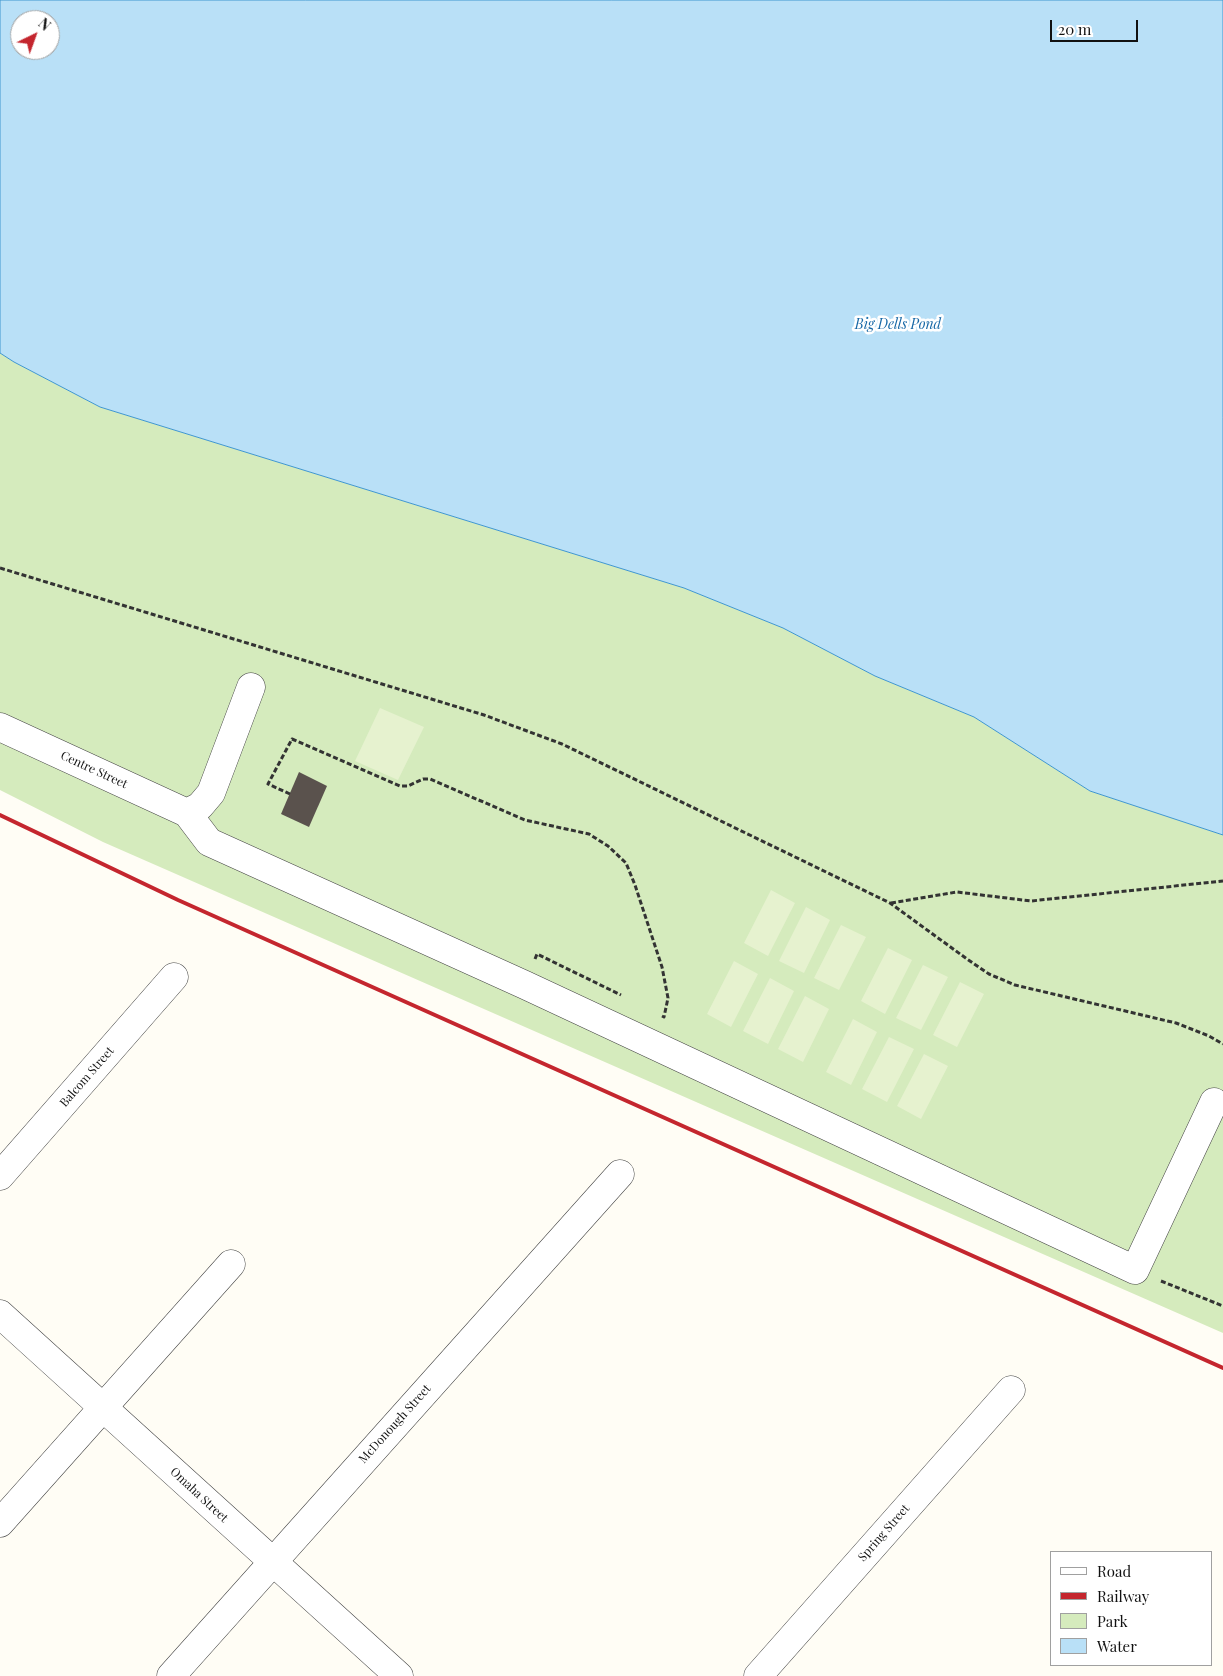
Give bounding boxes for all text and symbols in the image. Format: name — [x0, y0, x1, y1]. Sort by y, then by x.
north arrow — [10, 10, 60, 60]
scale bar — [1053, 10, 1140, 42]
text: N — [35, 14, 55, 35]
text: 20 m — [1058, 19, 1091, 39]
water label: Big Dells Pond — [855, 317, 941, 333]
street label: Centre Street — [58, 748, 130, 792]
street label: Balcom Street — [57, 1044, 117, 1110]
street label: McDonough Street — [356, 1382, 434, 1466]
street label: Omaha Street — [167, 1465, 231, 1525]
street label: Spring Street — [855, 1502, 913, 1564]
legend — [1050, 1551, 1213, 1666]
text: Road — [1097, 1561, 1131, 1581]
text: Railway — [1097, 1586, 1149, 1606]
text: Park — [1097, 1611, 1128, 1631]
text: Water — [1097, 1636, 1137, 1656]

